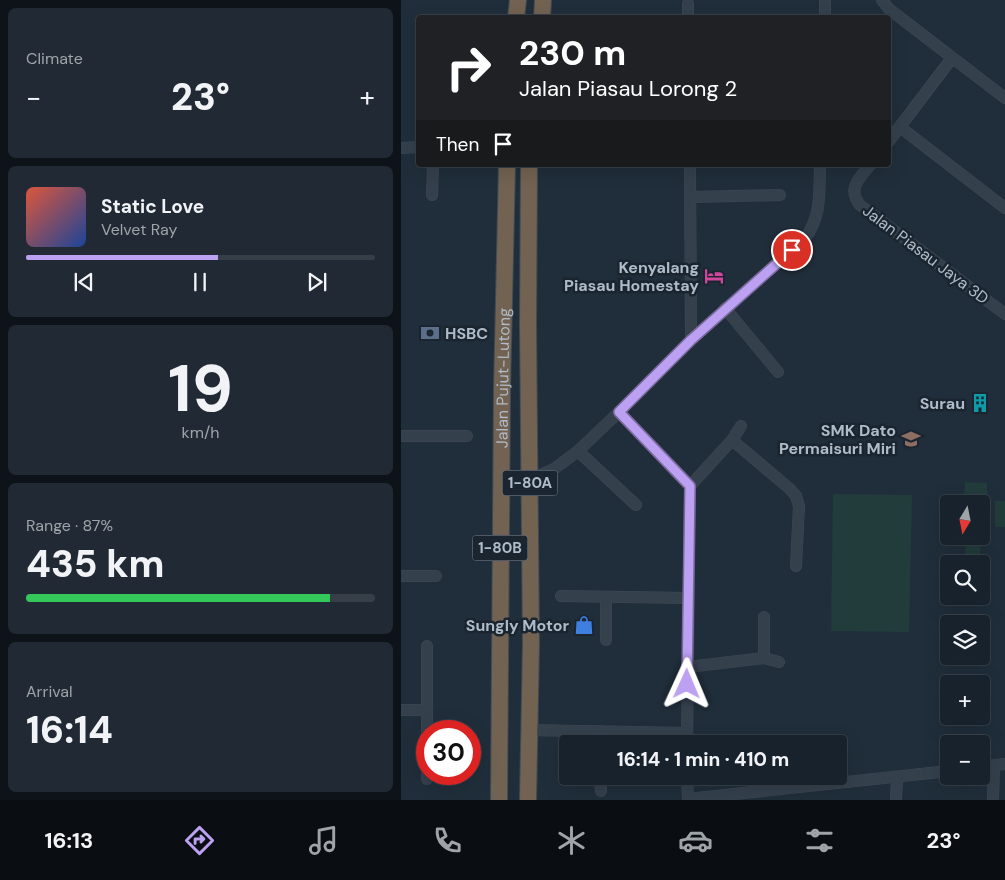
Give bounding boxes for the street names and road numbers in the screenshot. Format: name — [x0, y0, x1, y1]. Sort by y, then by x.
street label: Jalan Piasau Jaya 3D — [858, 200, 993, 309]
street label: Jalan Pujut-Lutong — [492, 308, 515, 448]
road number: 1-80A — [503, 470, 557, 496]
road number: 1-80B — [473, 536, 527, 560]

